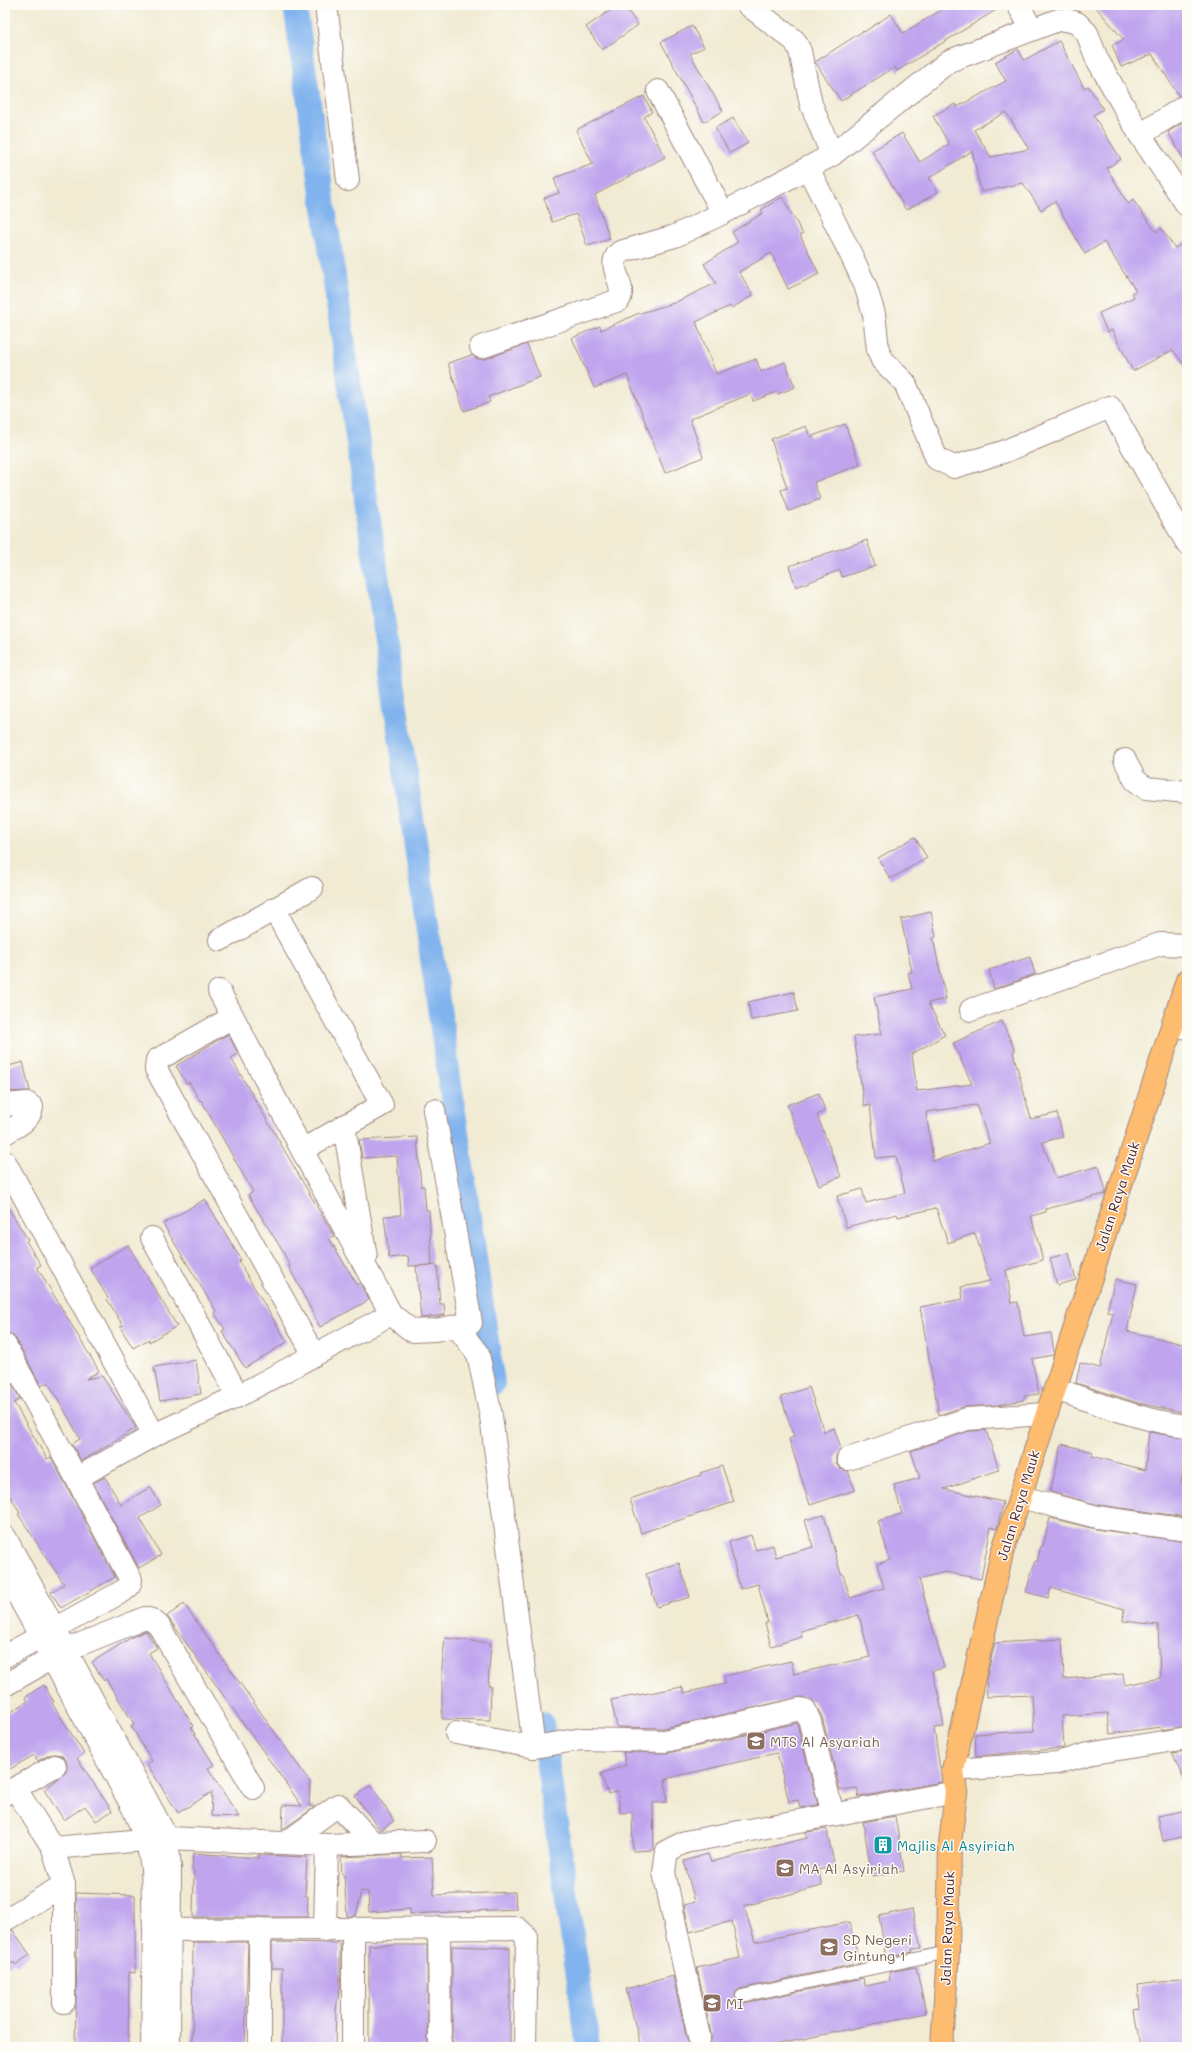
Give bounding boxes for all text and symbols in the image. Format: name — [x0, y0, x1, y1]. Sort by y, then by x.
street label: Jalan Raya Mauk — [1090, 1139, 1144, 1253]
street label: Jalan Raya Mauk — [992, 1448, 1044, 1562]
school or university icon: MTS Al Asyariah — [745, 1730, 767, 1752]
place label: MTS Al Asyariah — [770, 1732, 880, 1751]
building icon: Majlis Al Asyiriah — [872, 1834, 894, 1856]
place label: Majlis Al Asyiriah — [897, 1836, 1014, 1855]
school or university icon: MA Al Asyiriah — [774, 1857, 796, 1879]
place label: MA Al Asyiriah — [799, 1859, 898, 1878]
street label: Jalan Raya Mauk — [936, 1871, 958, 1985]
place label: SD Negeri Gintung 1 — [843, 1930, 912, 1965]
school or university icon: SD Negeri Gintung 1 — [818, 1936, 840, 1958]
school or university icon: MI — [701, 1992, 723, 2014]
place label: MI — [726, 1994, 743, 2013]

